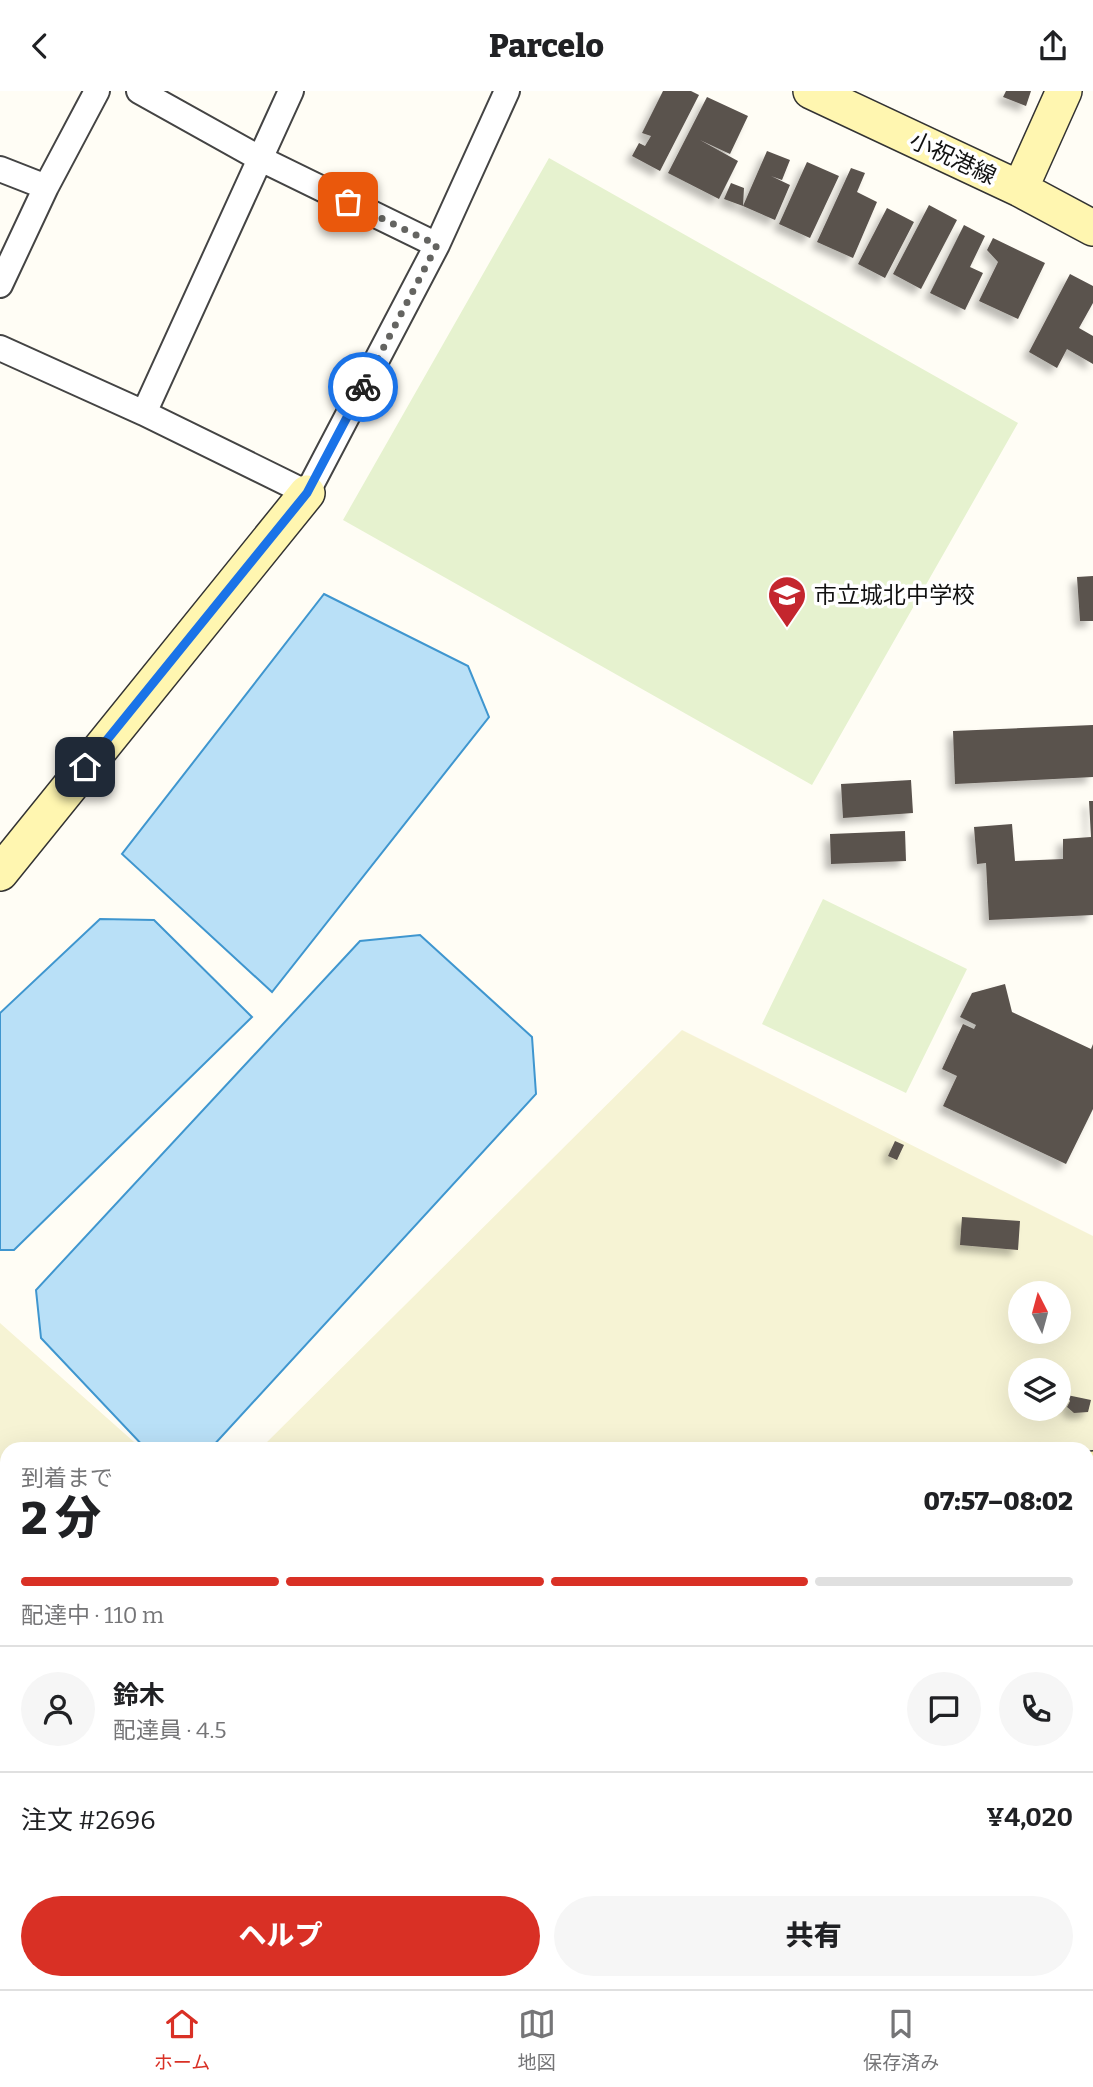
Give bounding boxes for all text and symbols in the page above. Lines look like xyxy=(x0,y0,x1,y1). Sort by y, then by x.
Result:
icon: back xyxy=(21,27,59,65)
text: Parcelo xyxy=(489,27,604,65)
icon: share xyxy=(1034,27,1072,65)
street label: 小祝港線 xyxy=(905,126,1001,190)
pin xyxy=(318,172,378,232)
icon: bag xyxy=(329,183,367,221)
courier xyxy=(328,352,398,422)
icon: bike xyxy=(344,368,382,406)
school or university icon: 市立城北中学校 xyxy=(766,574,808,629)
place label: 市立城北中学校 xyxy=(814,581,975,609)
pin xyxy=(55,737,115,797)
icon: home xyxy=(66,748,104,786)
north arrow xyxy=(1008,1281,1071,1344)
map controls xyxy=(1008,1281,1071,1421)
button: layers xyxy=(1008,1358,1071,1421)
text: 到着まで xyxy=(21,1464,113,1492)
text: 07:57–08:02 xyxy=(924,1486,1073,1517)
text: 2 分 xyxy=(21,1491,101,1546)
text: 配達中 · 110 m xyxy=(21,1601,164,1629)
button: person xyxy=(21,1672,95,1746)
button: chat xyxy=(907,1672,981,1746)
button: phone xyxy=(999,1672,1073,1746)
text: 鈴木 xyxy=(113,1680,165,1711)
text: 配達員 · 4.5 xyxy=(113,1716,227,1744)
text: ¥4,020 xyxy=(986,1802,1073,1833)
text: 注文 #2696 xyxy=(21,1805,156,1836)
button: ヘルプ xyxy=(21,1896,540,1976)
button: 共有 xyxy=(554,1896,1073,1976)
tab: ホーム xyxy=(154,2005,210,2074)
tab: 地図 xyxy=(518,2005,556,2074)
tab: 保存済み xyxy=(863,2005,939,2074)

